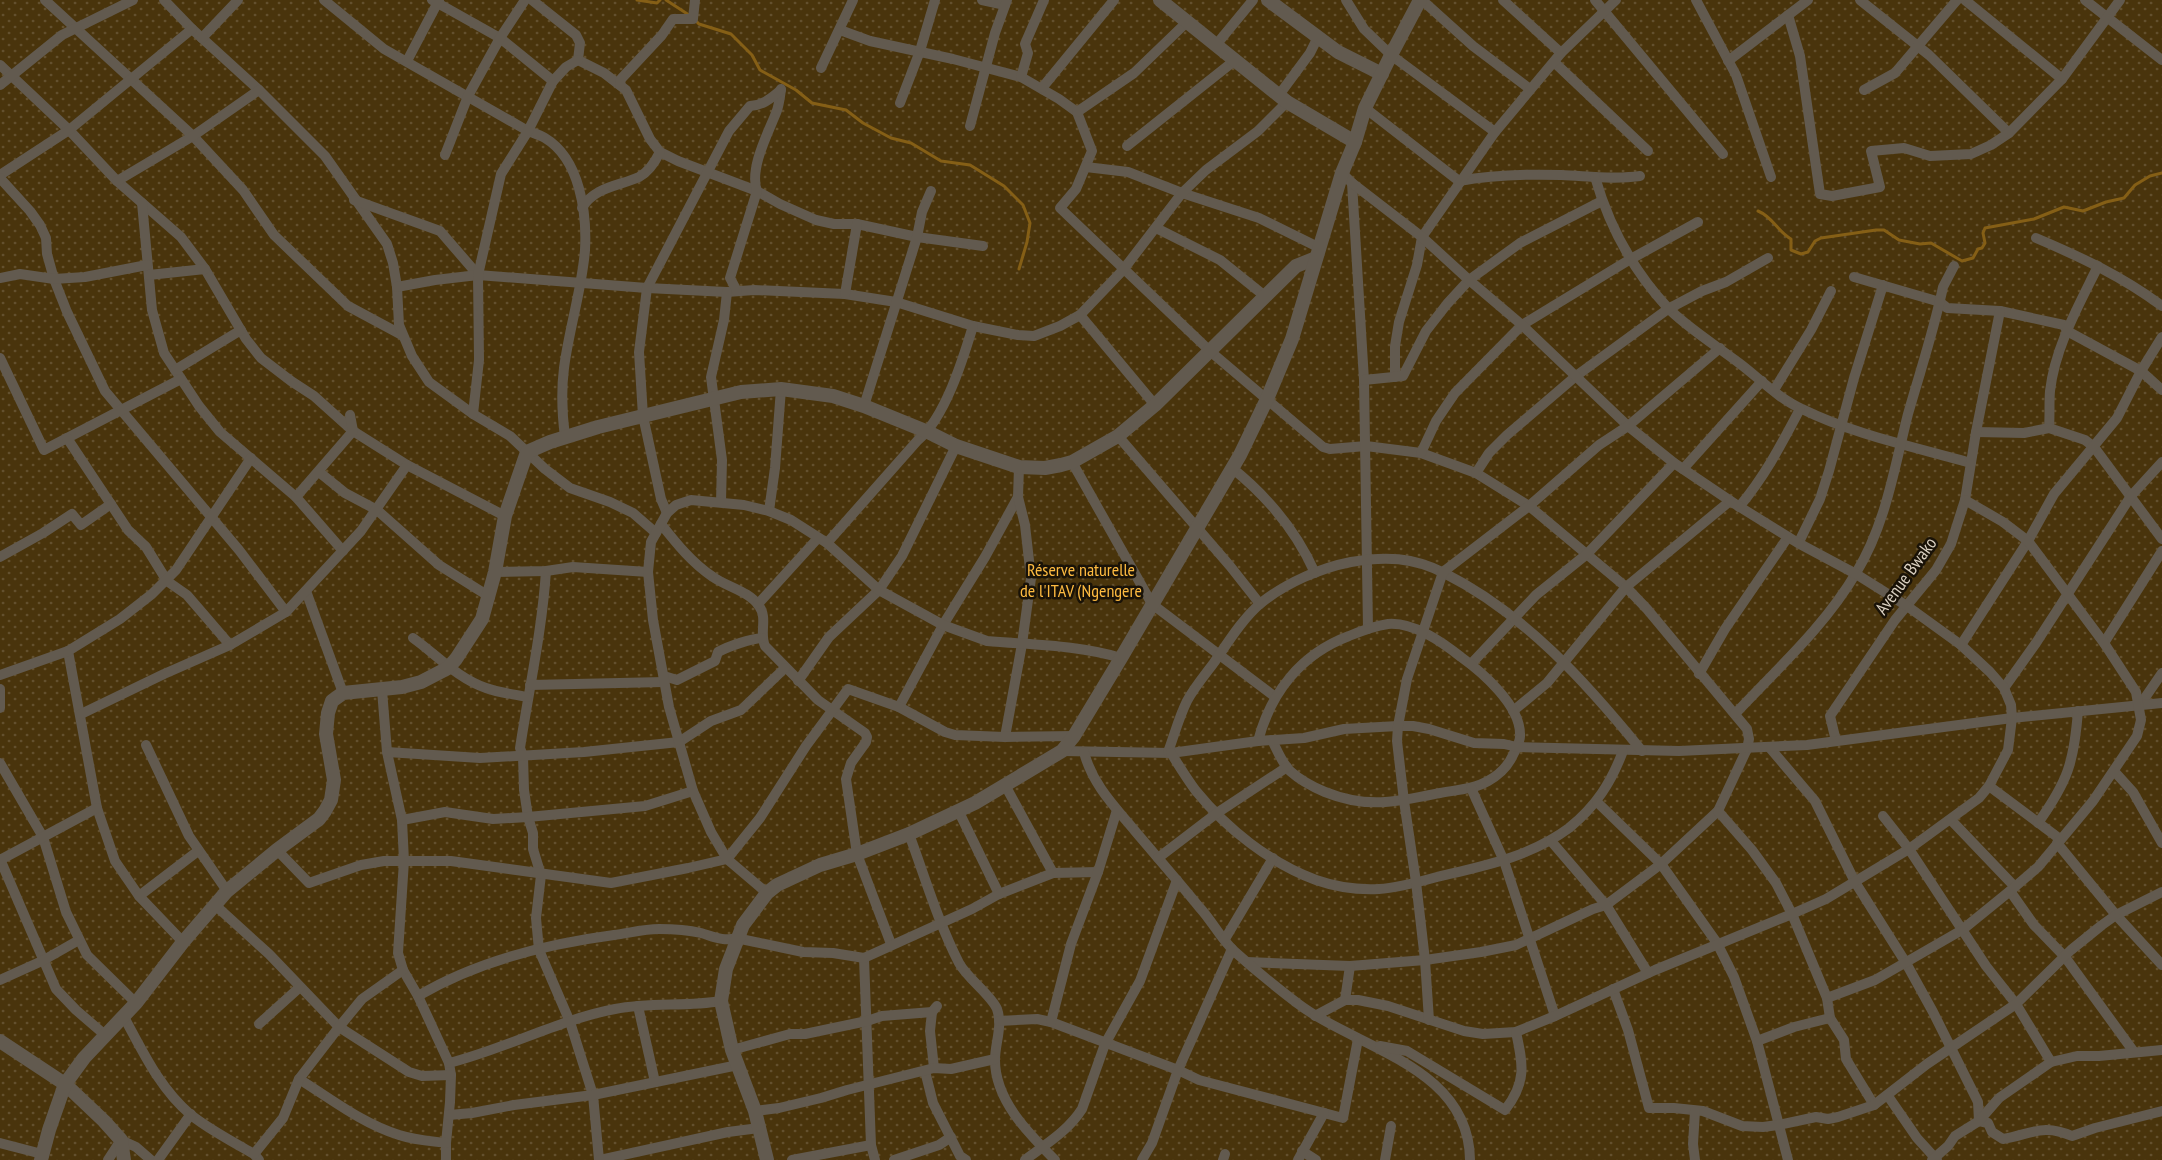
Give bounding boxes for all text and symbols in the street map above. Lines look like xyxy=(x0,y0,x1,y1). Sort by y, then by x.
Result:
street label: Avenue Bwako xyxy=(1870,532,1942,619)
park label: Réserve naturelle de l'ITAV (Ngengere xyxy=(1020,558,1142,602)

